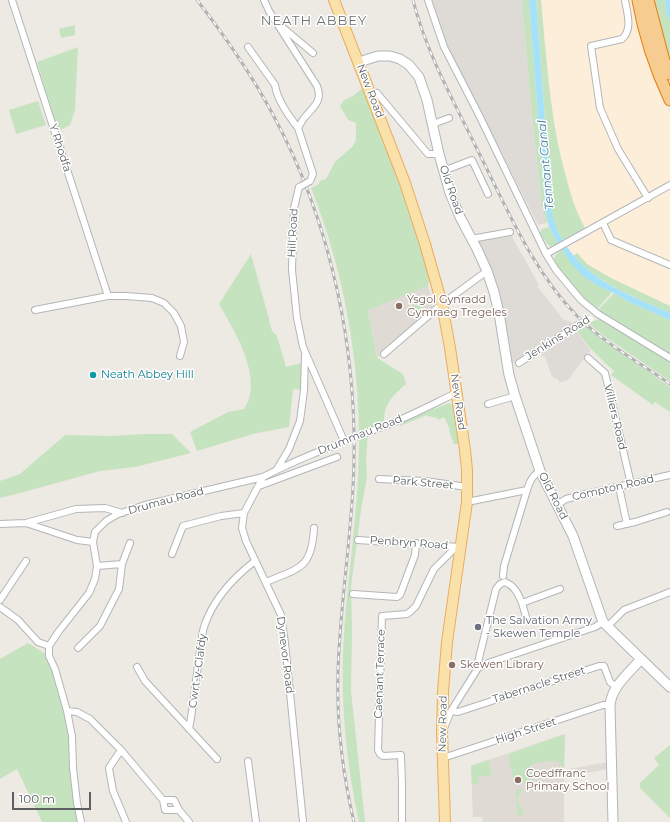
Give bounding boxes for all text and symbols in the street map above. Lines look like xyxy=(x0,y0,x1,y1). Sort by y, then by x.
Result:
district label: NEATH ABBEY xyxy=(261,13,367,29)
street label: New Road xyxy=(354,62,386,120)
water label: Tennant Canal xyxy=(535,120,557,210)
street label: Y Rhodfa xyxy=(46,122,74,174)
street label: Old Road xyxy=(436,164,466,216)
street label: Hill Road xyxy=(285,208,301,258)
place label: Ysgol Gynradd Gymraeg Tregeles xyxy=(407,293,507,319)
marker: Ysgol Gynradd Gymraeg Tregeles xyxy=(394,301,404,311)
street label: Jenkins Road xyxy=(523,313,593,363)
place label: Neath Abbey Hill xyxy=(101,368,194,382)
marker: Neath Abbey Hill xyxy=(88,370,98,380)
street label: New Road xyxy=(448,373,468,431)
street label: Villiers Road xyxy=(601,383,629,451)
street label: Drummau Road xyxy=(316,412,404,458)
street label: Old Road xyxy=(535,470,571,522)
street label: Compton Road xyxy=(571,472,655,504)
street label: Park Street xyxy=(392,474,454,492)
street label: Drumau Road xyxy=(127,485,205,517)
street label: Penbryn Road xyxy=(369,534,449,552)
place label: The Salvation Army - Skewen Temple xyxy=(486,614,592,640)
street label: Dynevor Road xyxy=(274,616,296,694)
marker: The Salvation Army - Skewen Temple xyxy=(473,622,483,632)
street label: Caenant Terrace xyxy=(372,629,388,719)
street label: Cwrt-y-Clafdy xyxy=(186,633,210,709)
place label: Skewen Library xyxy=(460,658,544,672)
marker: Skewen Library xyxy=(447,660,457,670)
street label: Tabernacle Street xyxy=(491,664,587,706)
street label: New Road xyxy=(436,695,450,753)
street label: High Street xyxy=(494,715,558,747)
place label: Coedffranc Primary School xyxy=(526,767,609,793)
marker: Coedffranc Primary School xyxy=(513,775,523,785)
scale bar xyxy=(14,784,93,810)
text: 100 m xyxy=(19,791,55,806)

